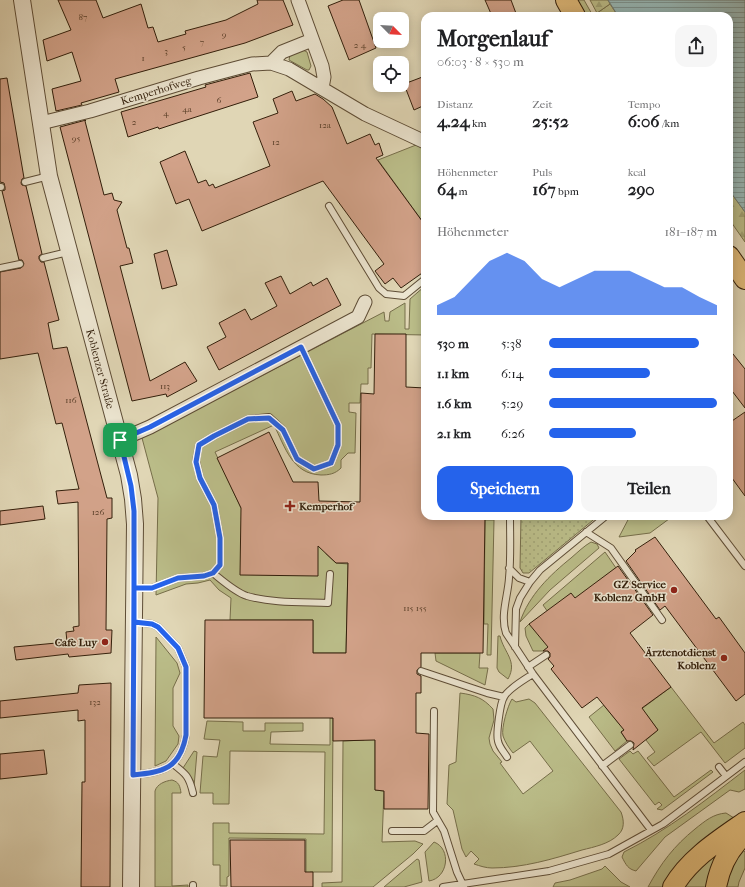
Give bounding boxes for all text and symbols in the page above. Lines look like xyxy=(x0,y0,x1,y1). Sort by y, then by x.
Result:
house number: 87 xyxy=(79,12,88,22)
north arrow xyxy=(373,12,409,48)
map controls xyxy=(373,12,409,92)
button: share xyxy=(675,25,717,67)
text: Morgenlauf xyxy=(437,26,548,52)
house number: 9 xyxy=(222,29,227,39)
house number: 7 xyxy=(200,37,205,47)
house number: 2-4 xyxy=(354,40,367,50)
house number: 5 xyxy=(182,42,186,52)
house number: 3 xyxy=(164,46,168,56)
house number: 1 xyxy=(141,53,145,63)
text: 06:03 · 8 × 530 m xyxy=(437,54,524,69)
button: locate xyxy=(373,56,409,92)
street label: Kemperhofweg xyxy=(119,74,193,108)
house number: 6 xyxy=(217,95,222,105)
text: Distanz xyxy=(437,98,473,111)
text: Zeit xyxy=(532,98,552,111)
text: Tempo xyxy=(628,98,660,111)
house number: 4a xyxy=(182,104,193,114)
house number: 4 xyxy=(163,108,169,118)
text: 4.24 xyxy=(437,111,470,131)
text: 25:52 xyxy=(532,111,569,131)
text: 6:06 xyxy=(628,111,660,131)
house number: 2 xyxy=(132,117,137,127)
text: km xyxy=(470,117,487,130)
text: /km xyxy=(660,117,679,130)
house number: 12a xyxy=(319,120,332,130)
house number: 95 xyxy=(72,133,80,143)
house number: 12 xyxy=(272,137,280,147)
text: Höhenmeter xyxy=(437,166,498,179)
text: Puls xyxy=(532,166,552,179)
text: kcal xyxy=(628,166,646,179)
text: 64 xyxy=(437,179,456,199)
text: 167 xyxy=(532,179,556,199)
text: 290 xyxy=(628,179,655,199)
text: m xyxy=(456,185,468,198)
text: bpm xyxy=(556,185,579,198)
text: Höhenmeter xyxy=(437,224,509,239)
text: 181–187 m xyxy=(664,224,717,239)
street label: Koblenzer Straße xyxy=(83,328,117,411)
text: 530 m xyxy=(437,336,469,351)
text: 5:38 xyxy=(501,336,522,351)
text: 1.1 km xyxy=(437,366,469,381)
text: 6:14 xyxy=(501,366,524,381)
house number: 113 xyxy=(160,381,170,391)
house number: 116 xyxy=(65,395,77,405)
text: 1.6 km xyxy=(437,396,471,411)
text: 5:29 xyxy=(501,396,523,411)
pin xyxy=(103,423,137,457)
text: 2.1 km xyxy=(437,426,471,441)
text: 6:26 xyxy=(501,426,525,441)
icon: arrive xyxy=(109,429,131,451)
button: Speichern xyxy=(437,466,573,512)
button: Teilen xyxy=(581,466,717,512)
marker: Kemperhof xyxy=(284,500,296,512)
place label: Kemperhof xyxy=(299,500,355,513)
house number: 126 xyxy=(92,507,104,517)
place label: GZ Service Koblenz GmbH xyxy=(594,578,667,604)
marker: GZ Service Koblenz GmbH xyxy=(669,585,679,595)
house number: 115-155 xyxy=(403,603,427,613)
place label: Cafe Luy xyxy=(55,636,98,649)
marker: Cafe Luy xyxy=(100,637,110,647)
place label: Ärztenotdienst Koblenz xyxy=(644,646,717,672)
marker: Ärztenotdienst Koblenz xyxy=(719,653,729,663)
house number: 132 xyxy=(89,697,101,707)

